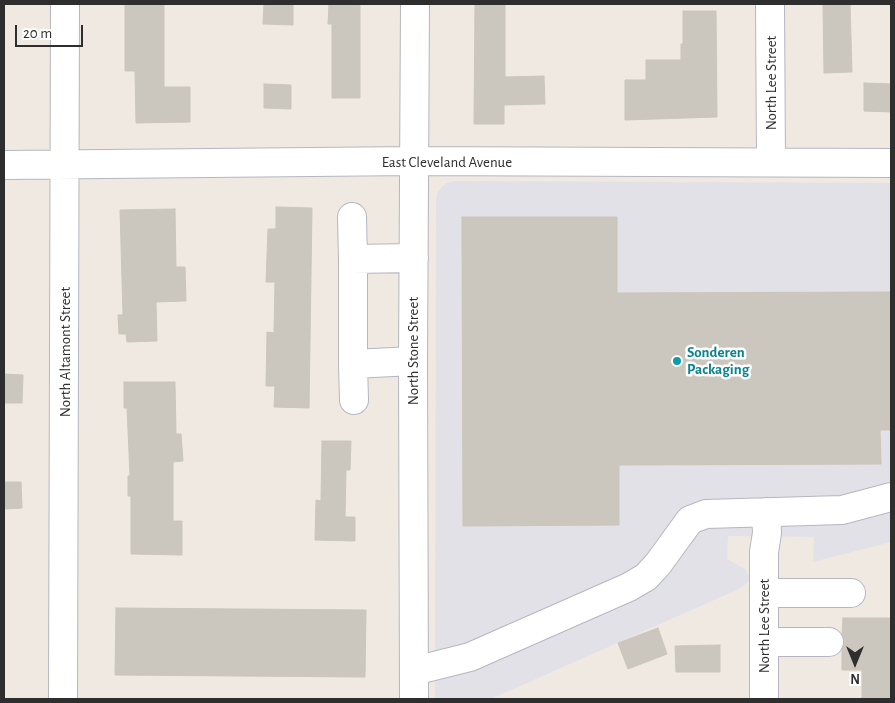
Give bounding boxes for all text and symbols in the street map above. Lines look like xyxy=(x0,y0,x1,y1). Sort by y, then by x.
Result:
scale bar xyxy=(18,15,85,47)
text: 20 m xyxy=(23,26,52,41)
street label: North Lee Street xyxy=(762,36,780,130)
street label: East Cleveland Avenue xyxy=(382,153,512,171)
street label: North Altamont Street xyxy=(56,287,74,417)
street label: North Stone Street xyxy=(404,297,422,405)
place label: Sonderen Packaging xyxy=(687,343,749,378)
marker: Sonderen Packaging xyxy=(671,355,683,367)
street label: North Lee Street xyxy=(755,579,773,673)
north arrow xyxy=(830,638,880,688)
text: N xyxy=(850,671,860,685)

